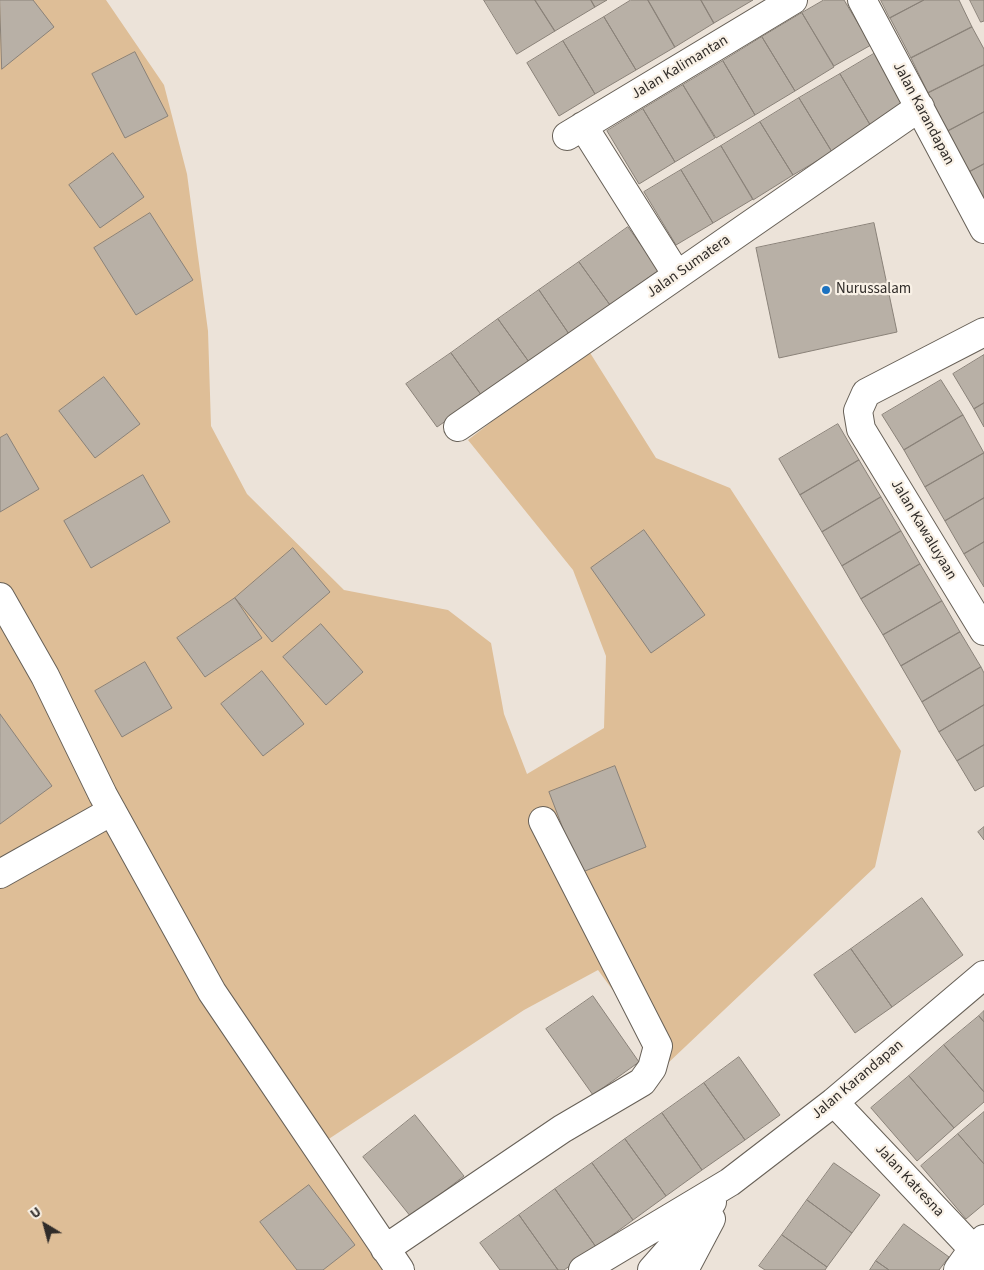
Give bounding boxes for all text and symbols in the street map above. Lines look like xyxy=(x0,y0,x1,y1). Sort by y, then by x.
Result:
street label: Jalan Kalimantan xyxy=(628,32,732,104)
street label: Jalan Karandapan xyxy=(888,59,958,169)
street label: Jalan Sumatera xyxy=(644,232,734,302)
place label: Nurussalam xyxy=(836,281,911,299)
marker: Nurussalam xyxy=(820,284,832,296)
street label: Jalan Kawaluyaan xyxy=(886,477,960,583)
street label: Jalan Karandapan xyxy=(809,1036,907,1124)
street label: Jalan Katresna xyxy=(871,1141,947,1221)
north arrow xyxy=(20,1200,70,1250)
text: U xyxy=(26,1202,46,1224)

